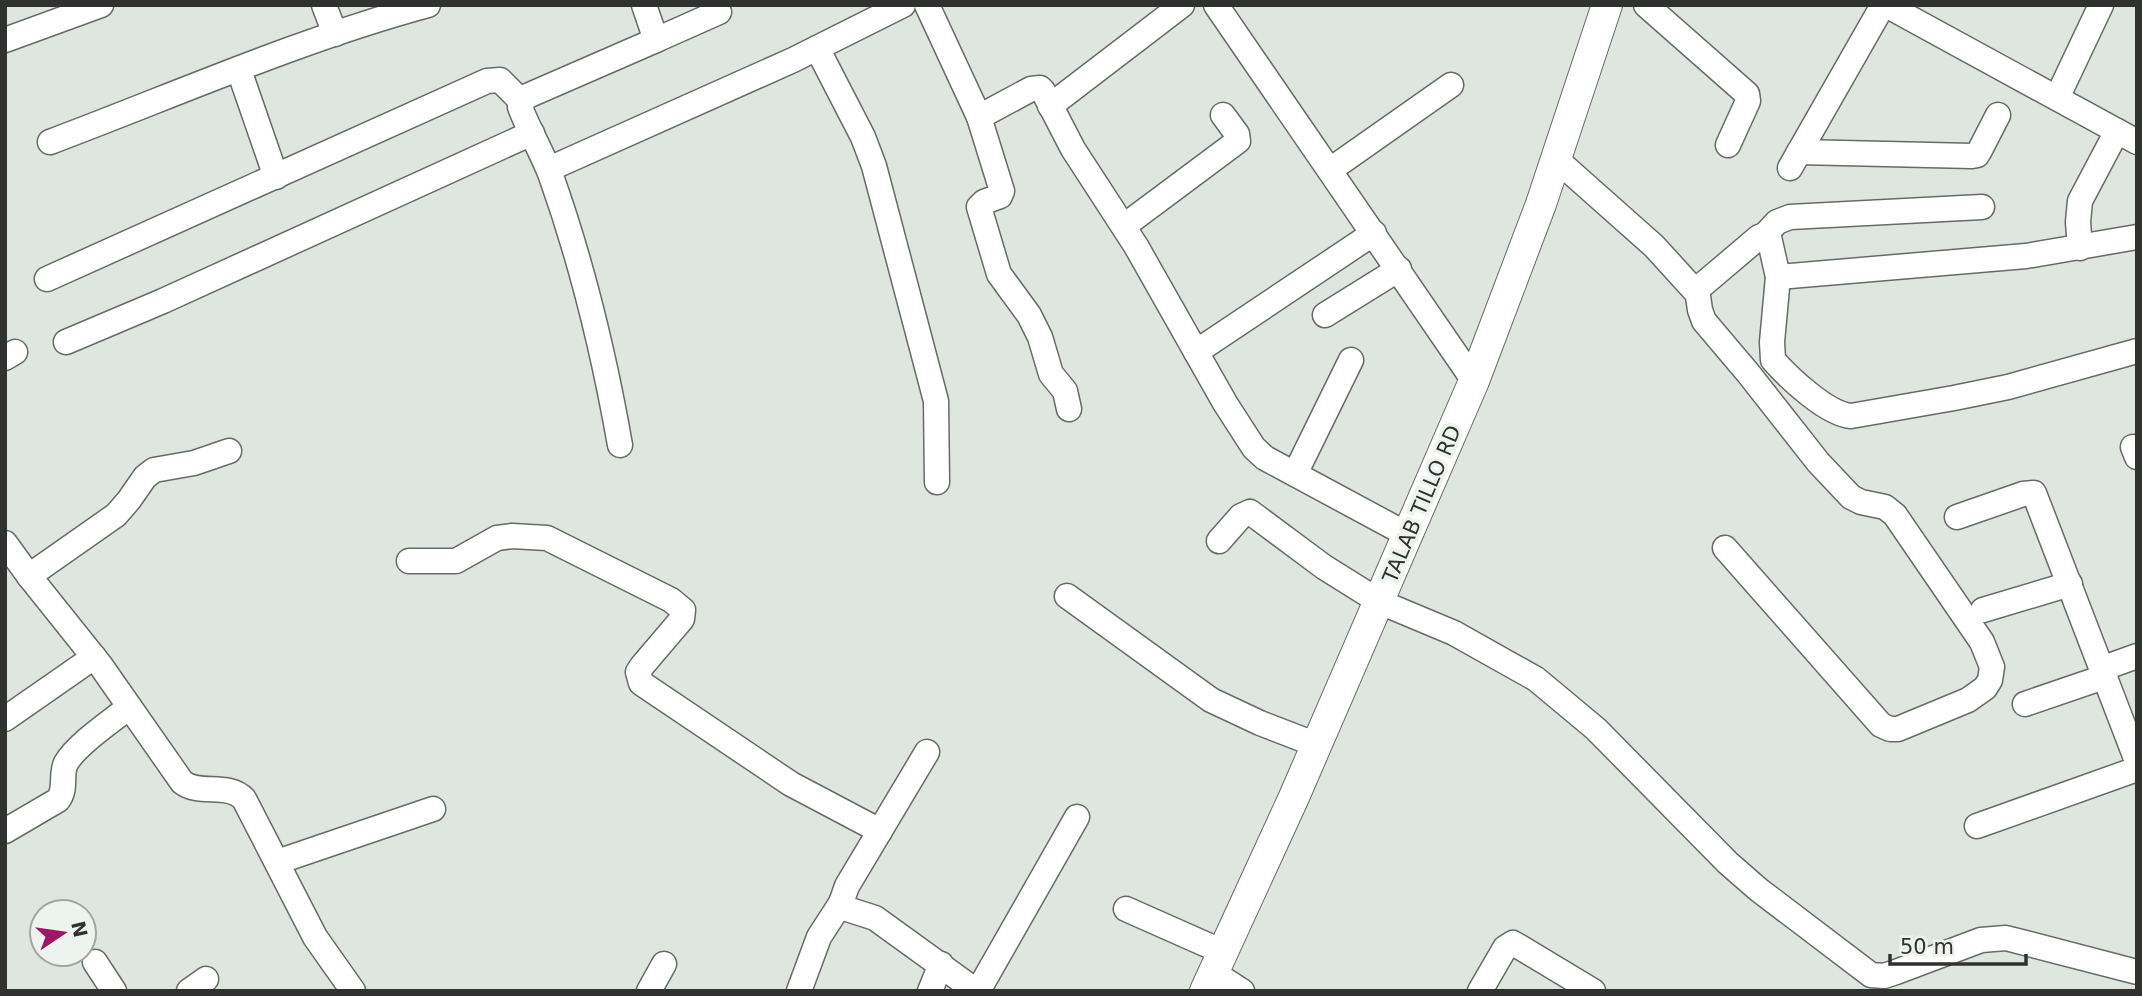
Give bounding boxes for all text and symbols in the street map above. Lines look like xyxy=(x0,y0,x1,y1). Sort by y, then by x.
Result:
street label: TALAB TILLO RD xyxy=(1378,422,1466,587)
north arrow xyxy=(28,898,98,968)
text: N xyxy=(67,919,92,939)
scale bar xyxy=(1890,922,2026,966)
text: 50 m xyxy=(1900,935,1954,959)

